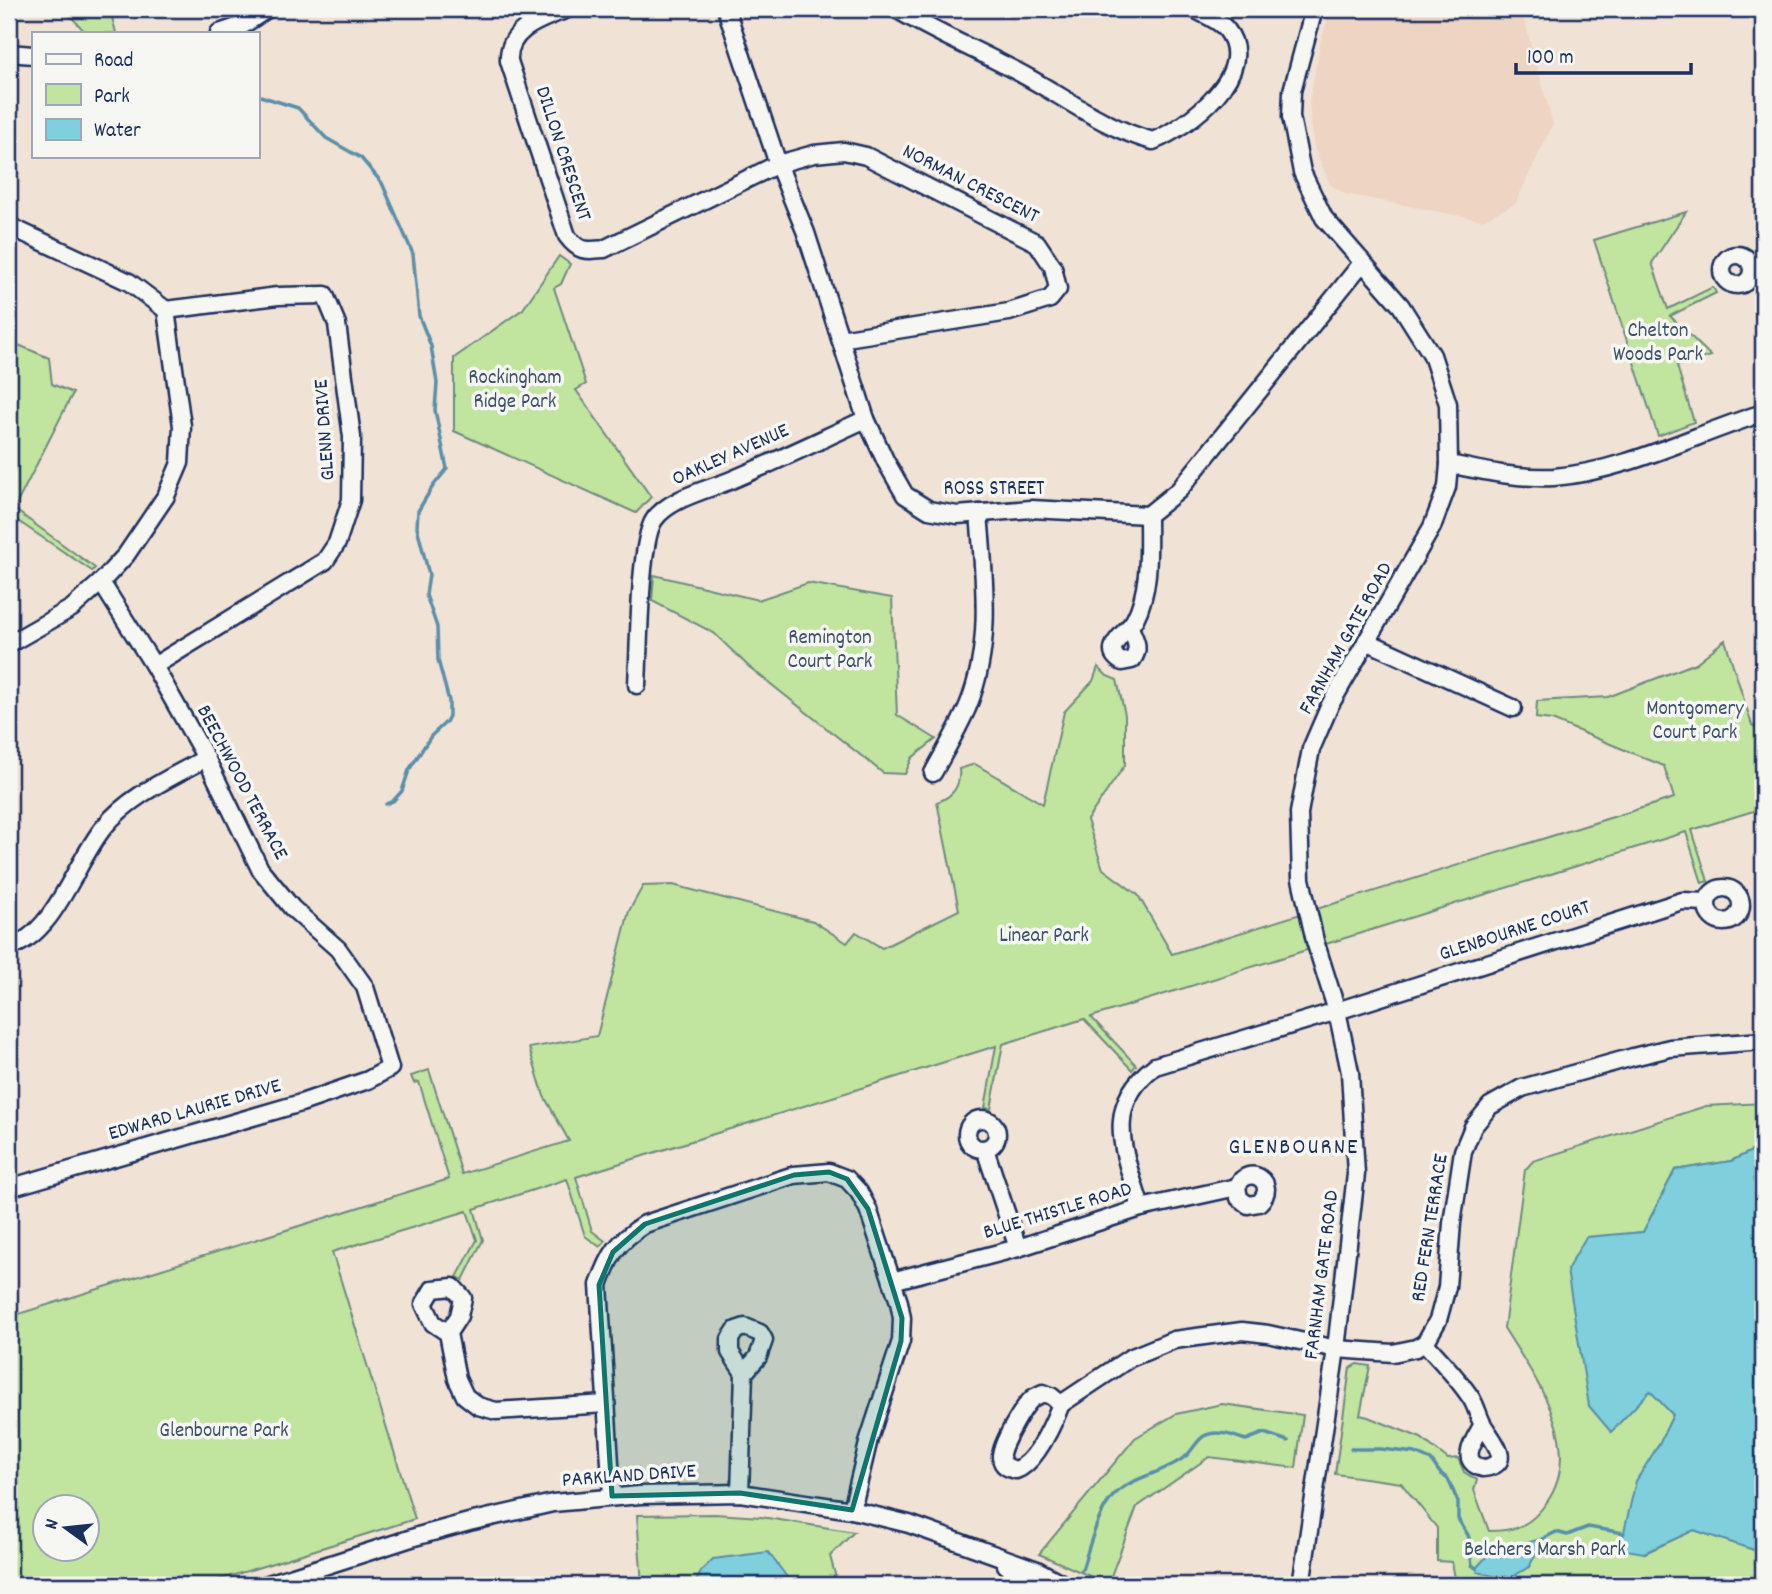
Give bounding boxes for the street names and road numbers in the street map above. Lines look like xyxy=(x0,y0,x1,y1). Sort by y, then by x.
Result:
street label: DILLON CRESCENT xyxy=(526,83,598,226)
street label: NORMAN CRESCENT xyxy=(897,138,1044,233)
street label: GLENN DRIVE xyxy=(307,378,345,482)
street label: OAKLEY AVENUE xyxy=(668,417,795,495)
street label: ROSS STREET xyxy=(944,475,1045,505)
street label: FARNHAM GATE ROAD xyxy=(1293,557,1401,721)
street label: BEECHWOOD TERRACE xyxy=(187,700,295,866)
street label: GLENBOURNE COURT xyxy=(1436,893,1595,971)
street label: EDWARD LAURIE DRIVE xyxy=(105,1072,285,1150)
street label: RED FERN TERRACE xyxy=(1404,1151,1458,1304)
street label: BLUE THISTLE ROAD xyxy=(980,1175,1136,1249)
street label: FARNHAM GATE ROAD xyxy=(1298,1189,1348,1361)
street label: PARKLAND DRIVE xyxy=(561,1457,697,1497)

